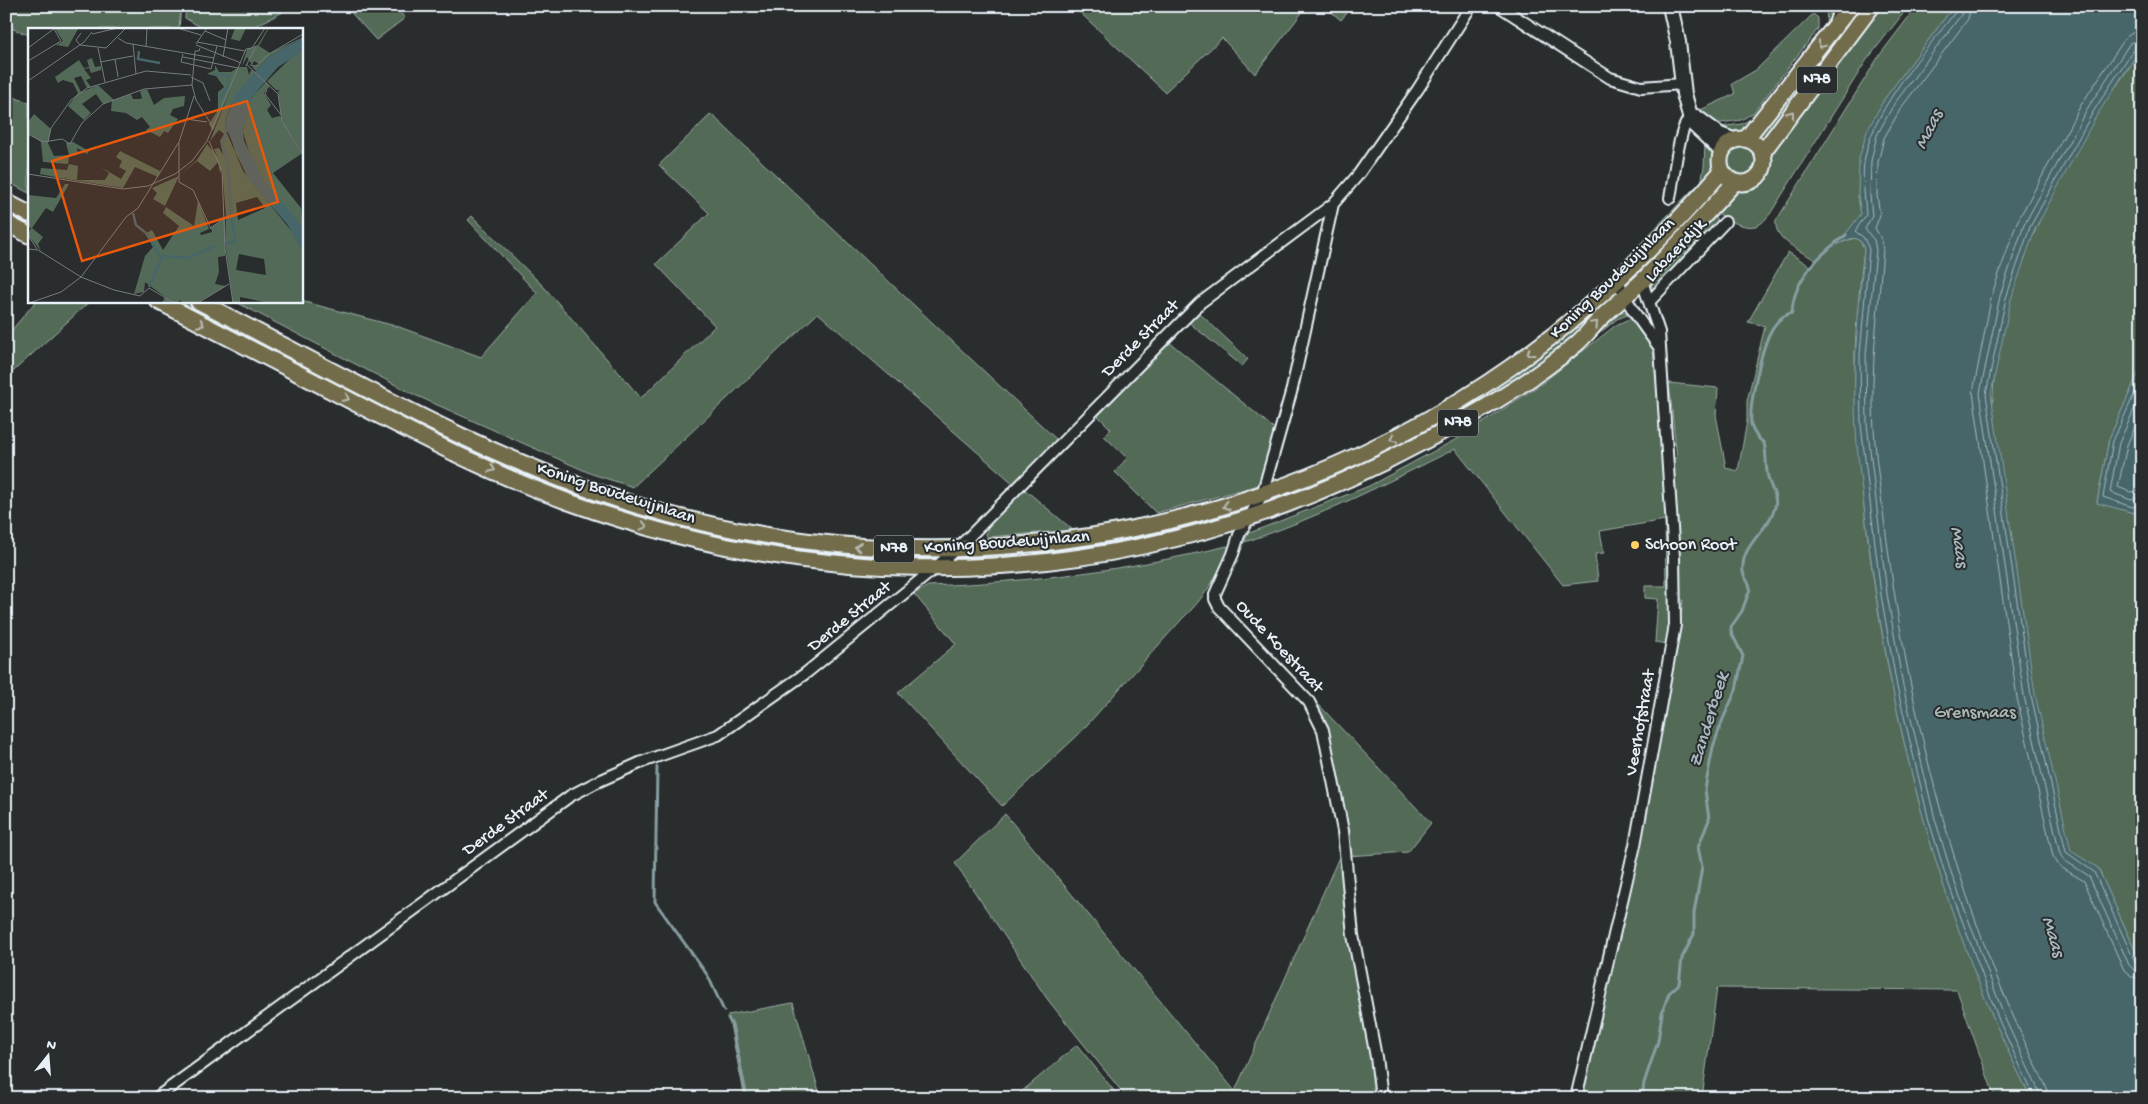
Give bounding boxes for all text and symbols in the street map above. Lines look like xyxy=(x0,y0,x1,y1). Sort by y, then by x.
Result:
inset map xyxy=(28,28,302,302)
one-way arrow xyxy=(1818,39,1827,49)
road number: N78 xyxy=(1797,66,1837,94)
water label: Maas xyxy=(1911,105,1950,154)
one-way arrow xyxy=(1786,111,1794,120)
street label: Labaerdijk xyxy=(1641,213,1712,287)
street label: Koning Boudewijnlaan xyxy=(1546,214,1680,344)
street label: Derde Straat xyxy=(1097,295,1185,383)
one-way arrow xyxy=(196,318,205,328)
one-way arrow xyxy=(1589,321,1598,330)
one-way arrow xyxy=(1526,347,1536,356)
one-way arrow xyxy=(341,392,350,402)
road number: N78 xyxy=(1438,409,1478,436)
one-way arrow xyxy=(1389,432,1398,442)
street label: Koning Boudewijnlaan xyxy=(534,458,698,530)
one-way arrow xyxy=(487,463,496,474)
one-way arrow xyxy=(1222,500,1231,510)
one-way arrow xyxy=(639,520,648,531)
water label: Maas xyxy=(1943,525,1973,571)
street label: Koning Boudewijnlaan xyxy=(924,527,1091,559)
place label: Schoon Root xyxy=(1645,535,1738,556)
road number: N78 xyxy=(874,536,914,562)
marker: Schoon Root xyxy=(1629,539,1641,551)
one-way arrow xyxy=(854,542,862,553)
street label: Derde Straat xyxy=(803,576,897,658)
street label: Oude Koestraat xyxy=(1231,596,1329,699)
street label: Veerhofstraat xyxy=(1621,667,1661,779)
water label: Zanderbeek xyxy=(1685,668,1736,770)
park label: Grensmaas xyxy=(1934,703,2017,724)
street label: Derde Straat xyxy=(458,784,554,862)
water label: Maas xyxy=(2035,914,2070,962)
north arrow xyxy=(22,1032,72,1082)
text: N xyxy=(44,1036,58,1055)

